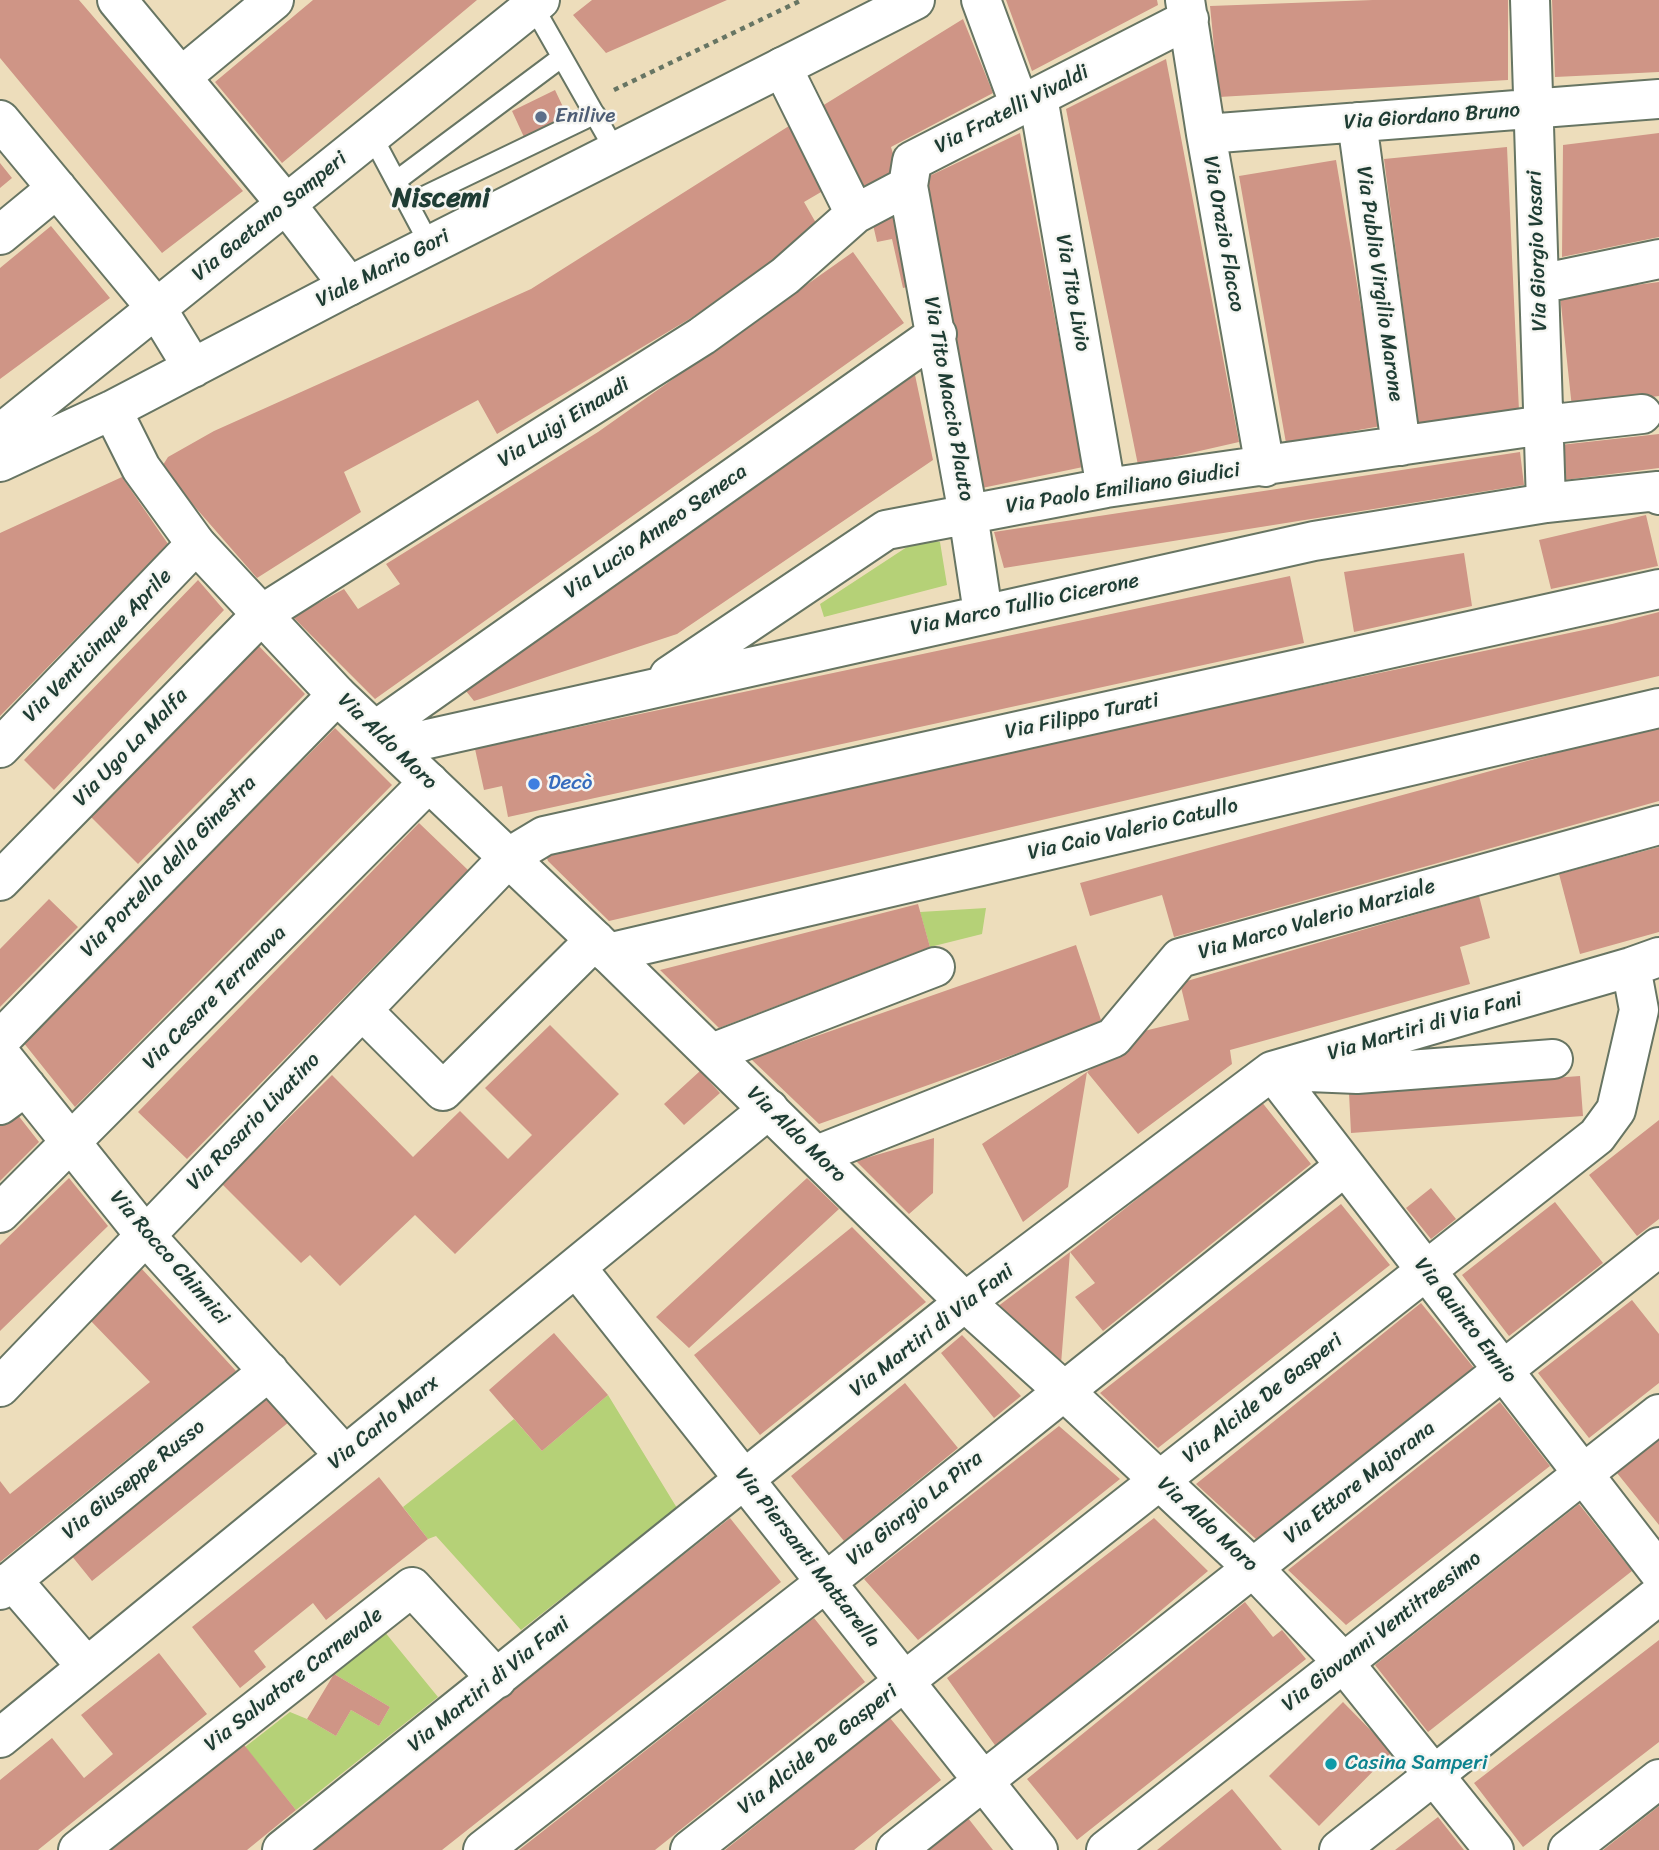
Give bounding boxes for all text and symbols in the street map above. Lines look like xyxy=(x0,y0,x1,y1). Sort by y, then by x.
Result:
street label: Via Fratelli Vivaldi xyxy=(931,60,1093,160)
street label: Via Giordano Bruno xyxy=(1343,98,1521,136)
place label: Enilive xyxy=(555,104,615,130)
marker: Enilive xyxy=(533,109,549,125)
street label: Via Gaetano Samperi xyxy=(187,147,353,287)
street label: Via Orazio Flacco xyxy=(1197,154,1249,314)
street label: Via Publio Virgilio Marone xyxy=(1350,165,1408,403)
street label: Via Giorgio Vasari xyxy=(1523,170,1553,332)
district label: Niscemi xyxy=(392,182,490,216)
street label: Viale Mario Gori xyxy=(312,225,454,313)
street label: Via Tito Livio xyxy=(1049,232,1095,354)
street label: Via Tito Maccio Plauto xyxy=(918,295,978,503)
street label: Via Luigi Einaudi xyxy=(494,372,634,474)
street label: Via Paolo Emiliano Giudici xyxy=(1004,458,1242,520)
street label: Via Lucio Anneo Seneca xyxy=(560,459,752,605)
street label: Via Venticinque Aprile xyxy=(18,564,178,728)
street label: Via Marco Tullio Cicerone xyxy=(908,568,1142,642)
street label: Via Ugo La Malfa xyxy=(68,684,194,812)
street label: Via Aldo Moro xyxy=(332,688,442,796)
street label: Via Filippo Turati xyxy=(1003,688,1161,746)
street label: Via Portella della Ginestra xyxy=(76,771,262,963)
place label: Decò xyxy=(548,771,592,797)
marker: Decò xyxy=(526,776,542,792)
street label: Via Caio Valerio Catullo xyxy=(1025,794,1241,866)
street label: Via Marco Valerio Marziale xyxy=(1196,874,1438,966)
street label: Via Cesare Terranova xyxy=(138,921,292,1075)
street label: Via Martiri di Via Fani xyxy=(1325,987,1525,1067)
street label: Via Rosario Livatino xyxy=(182,1048,326,1196)
street label: Via Aldo Moro xyxy=(741,1081,851,1189)
street label: Via Rocco Chinnici xyxy=(104,1186,234,1330)
street label: Via Quinto Ennio xyxy=(1408,1253,1522,1389)
street label: Via Martiri di Via Fani xyxy=(845,1259,1019,1403)
street label: Via Alcide De Gasperi xyxy=(1178,1329,1348,1469)
street label: Via Carlo Marx xyxy=(323,1371,445,1475)
street label: Via Giuseppe Russo xyxy=(57,1415,211,1545)
street label: Via Ettore Majorana xyxy=(1279,1416,1441,1550)
street label: Via Giorgio La Pira xyxy=(842,1446,988,1572)
street label: Via Piersanti Mattarella xyxy=(729,1463,885,1653)
street label: Via Aldo Moro xyxy=(1151,1472,1263,1578)
street label: Via Giovanni Ventitreesimo xyxy=(1277,1546,1487,1718)
street label: Via Salvatore Carnevale xyxy=(200,1603,388,1757)
street label: Via Martiri di Via Fani xyxy=(403,1612,575,1758)
street label: Via Alcide De Gasperi xyxy=(733,1680,903,1820)
place label: Casina Samperi xyxy=(1345,1751,1488,1777)
marker: Casina Samperi xyxy=(1323,1756,1339,1772)

